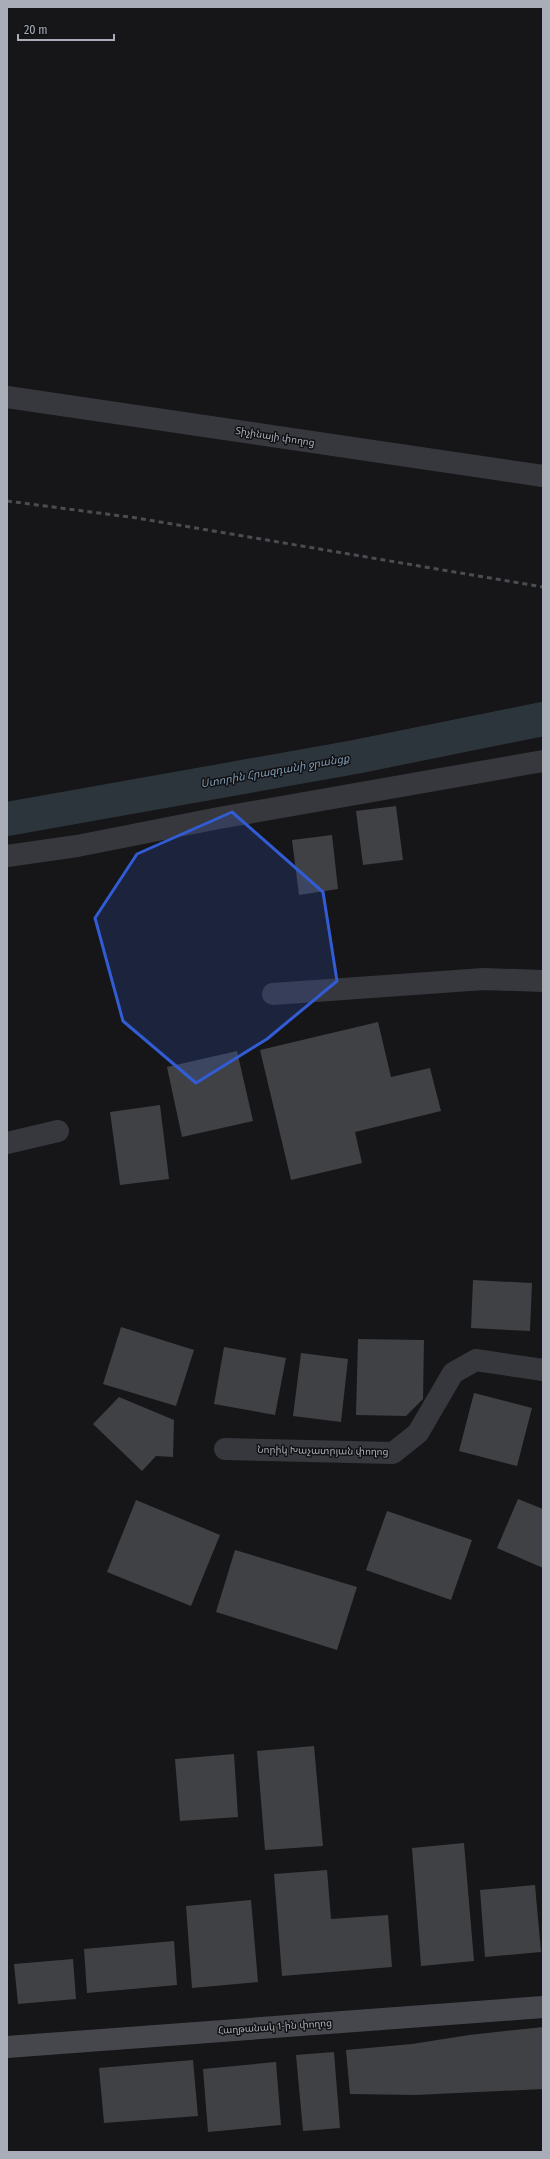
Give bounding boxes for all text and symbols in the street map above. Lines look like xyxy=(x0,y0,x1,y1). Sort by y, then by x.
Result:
scale bar xyxy=(18,16,114,42)
text: 20 m xyxy=(24,23,48,37)
street label: Տիչինայի փողոց xyxy=(234,425,316,449)
water label: Ստորին Հրազդանի ջրանցք xyxy=(200,751,351,791)
street label: Նորիկ Խաչատրյան փողոց xyxy=(257,1444,389,1458)
street label: Հաղթանակ 1-ին փողոց xyxy=(218,2017,332,2037)

